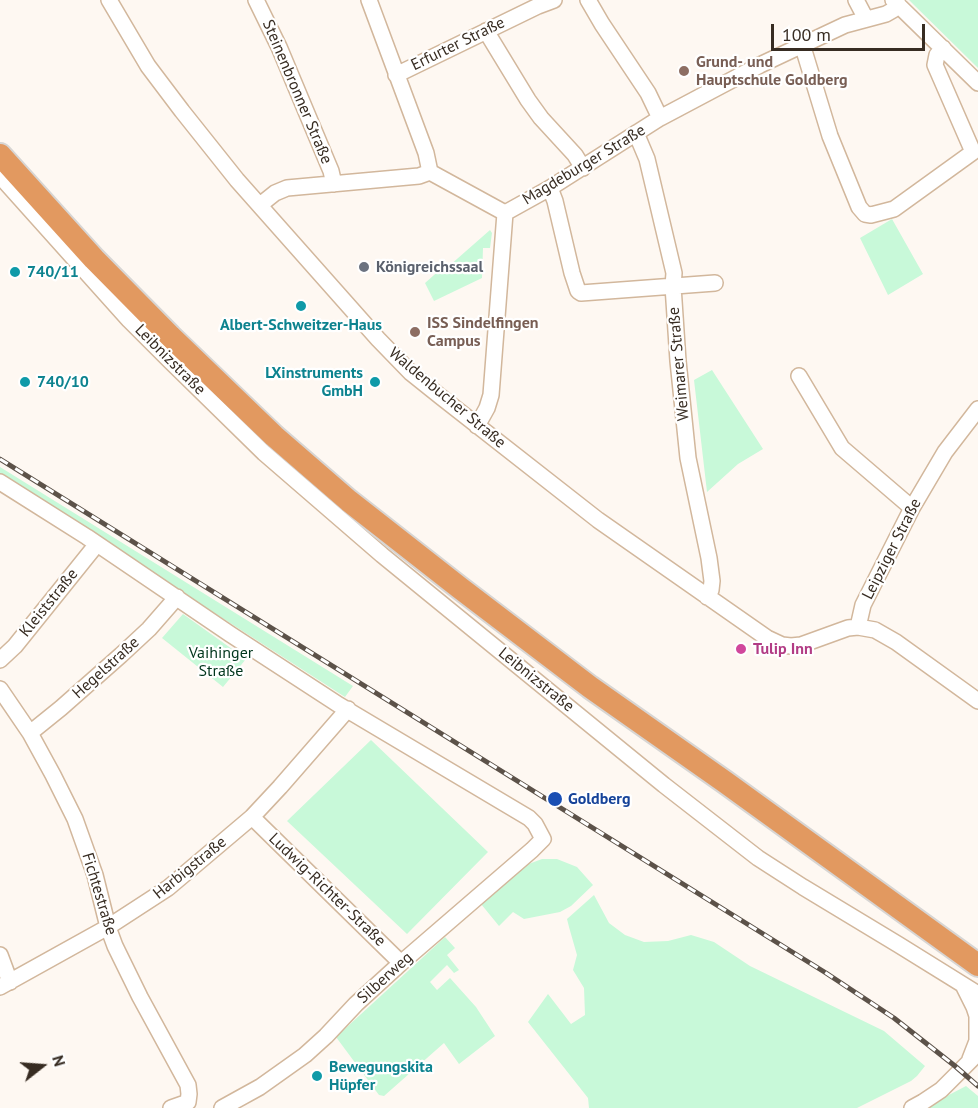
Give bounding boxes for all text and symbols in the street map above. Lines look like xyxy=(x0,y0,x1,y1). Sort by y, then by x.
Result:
scale bar xyxy=(774,12,928,50)
street label: Erfurter Straße xyxy=(408,13,508,75)
street label: Steinenbronner Straße xyxy=(258,17,336,167)
text: 100 m xyxy=(782,23,831,46)
place label: Grund- und Hauptschule Goldberg xyxy=(696,52,848,90)
marker: Grund- und Hauptschule Goldberg xyxy=(677,64,691,78)
street label: Magdeburger Straße xyxy=(519,121,649,209)
place label: Königreichssaal xyxy=(376,257,483,277)
marker: Königreichssaal xyxy=(357,260,371,274)
place label: 740/11 xyxy=(27,262,79,282)
marker: 740/11 xyxy=(8,265,22,279)
marker: Albert-Schweitzer-Haus xyxy=(294,299,308,313)
street label: Weimarer Straße xyxy=(664,306,694,422)
place label: ISS Sindelfingen Campus xyxy=(427,313,539,351)
place label: Albert-Schweitzer-Haus xyxy=(220,315,382,335)
street label: Leibnizstraße xyxy=(131,321,209,399)
marker: ISS Sindelfingen Campus xyxy=(408,325,422,339)
street label: Waldenbucher Straße xyxy=(385,344,509,452)
place label: LXinstruments GmbH xyxy=(265,363,363,401)
place label: 740/10 xyxy=(37,372,89,392)
marker: 740/10 xyxy=(18,375,32,389)
marker: LXinstruments GmbH xyxy=(368,375,382,389)
street label: Leipziger Straße xyxy=(858,495,926,603)
street label: Kleiststraße xyxy=(16,565,82,641)
street label: Hegelstraße xyxy=(69,633,143,703)
place label: Tulip Inn xyxy=(753,639,813,659)
marker: Tulip Inn xyxy=(734,642,748,656)
park label: Vaihinger Straße xyxy=(189,643,253,681)
street label: Leibnizstraße xyxy=(494,644,578,716)
place label: Goldberg xyxy=(568,789,631,809)
marker: Goldberg xyxy=(546,790,564,808)
street label: Ludwig-Richter-Straße xyxy=(265,829,389,951)
street label: Harbigstraße xyxy=(149,833,231,903)
street label: Fichtestraße xyxy=(77,851,121,937)
street label: Silberweg xyxy=(353,948,417,1008)
north arrow xyxy=(12,1036,72,1096)
text: N xyxy=(48,1053,70,1069)
place label: Bewegungskita Hüpfer xyxy=(329,1057,433,1095)
marker: Bewegungskita Hüpfer xyxy=(310,1069,324,1083)

